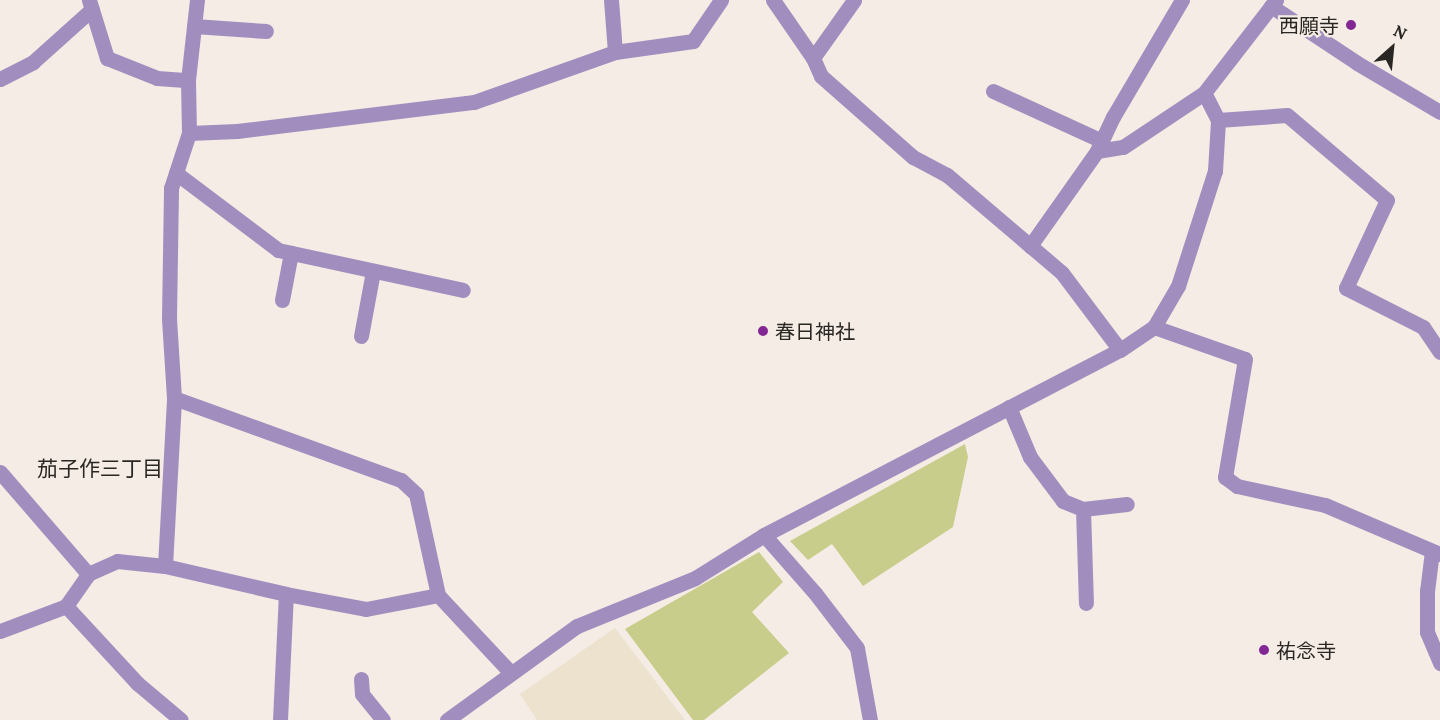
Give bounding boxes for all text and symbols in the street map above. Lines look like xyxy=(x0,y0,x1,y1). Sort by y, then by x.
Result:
place label: 西願寺 xyxy=(1279,13,1339,37)
marker: 西願寺 xyxy=(1344,18,1358,32)
north arrow xyxy=(1362,18,1422,78)
text: N xyxy=(1390,20,1410,44)
place label: 春日神社 xyxy=(775,319,855,343)
marker: 春日神社 xyxy=(756,324,770,338)
district label: 茄子作三丁目 xyxy=(37,456,163,482)
place label: 祐念寺 xyxy=(1276,638,1336,662)
marker: 祐念寺 xyxy=(1257,643,1271,657)

